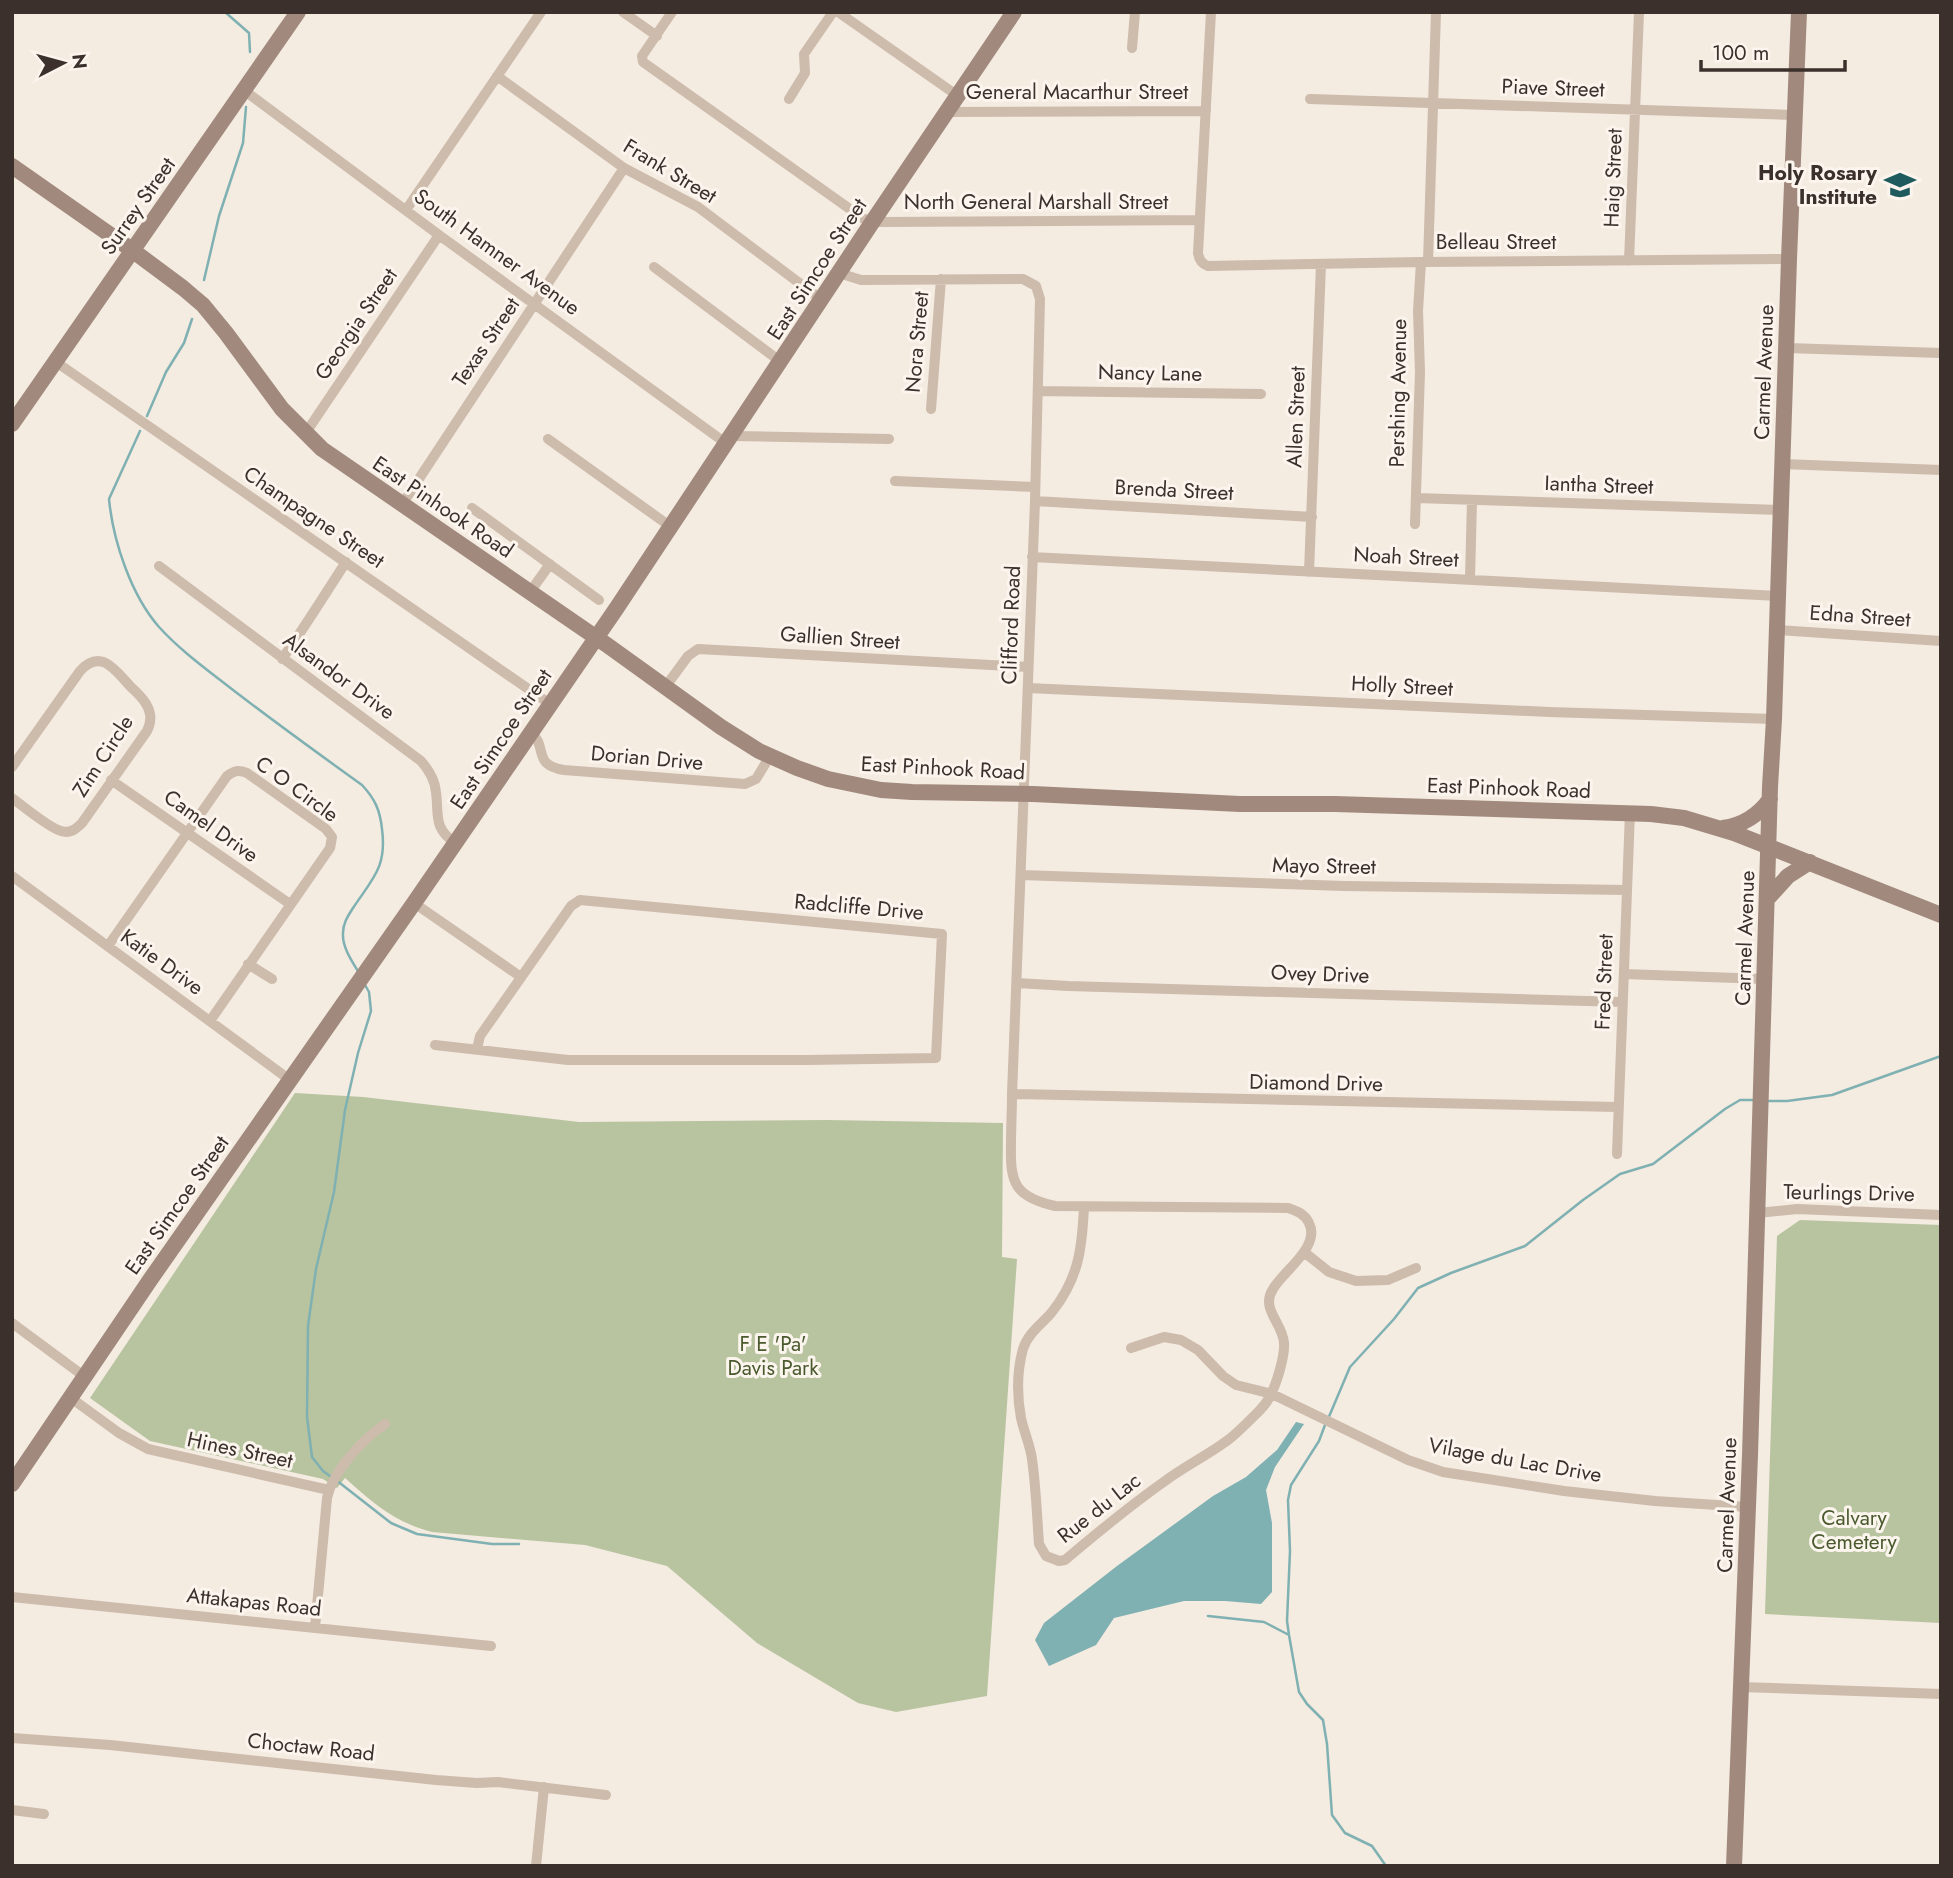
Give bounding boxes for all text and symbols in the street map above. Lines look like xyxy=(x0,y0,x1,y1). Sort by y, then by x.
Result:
north arrow xyxy=(28,28,98,98)
scale bar xyxy=(1701,28,1844,72)
text: 100 m xyxy=(1712,38,1769,68)
text: N xyxy=(65,52,94,70)
street label: Piave Street xyxy=(1501,71,1605,105)
street label: General Macarthur Street xyxy=(966,77,1188,107)
street label: Haig Street xyxy=(1596,128,1630,228)
street label: Frank Street xyxy=(618,131,722,211)
street label: Surrey Street xyxy=(93,151,183,261)
place label: Holy Rosary Institute xyxy=(1758,158,1878,212)
school or university icon: Holy Rosary Institute xyxy=(1883,168,1917,202)
street label: South Hamner Avenue xyxy=(408,181,586,323)
street label: North General Marshall Street xyxy=(904,187,1168,217)
street label: East Simcoe Street xyxy=(760,192,874,346)
street label: Belleau Street xyxy=(1436,227,1556,257)
street label: Georgia Street xyxy=(307,262,405,386)
street label: Nora Street xyxy=(898,290,936,394)
street label: Texas Street xyxy=(445,291,527,393)
street label: Carmel Avenue xyxy=(1747,304,1781,440)
street label: Pershing Avenue xyxy=(1382,318,1414,468)
street label: Nancy Lane xyxy=(1098,357,1203,389)
street label: Allen Street xyxy=(1279,366,1313,468)
street label: East Pinhook Road xyxy=(367,449,519,565)
street label: Champagne Street xyxy=(238,459,390,575)
street label: Iantha Street xyxy=(1544,468,1654,502)
street label: Brenda Street xyxy=(1114,472,1234,508)
street label: Noah Street xyxy=(1353,539,1459,575)
street label: Clifford Road xyxy=(994,565,1028,685)
street label: Edna Street xyxy=(1809,598,1911,634)
street label: Gallien Street xyxy=(779,619,901,657)
street label: Alsandor Drive xyxy=(277,625,401,727)
street label: East Simcoe Street xyxy=(443,663,559,815)
street label: Holly Street xyxy=(1350,668,1454,704)
street label: Zim Circle xyxy=(65,709,141,803)
street label: Dorian Drive xyxy=(590,738,705,778)
street label: C O Circle xyxy=(249,749,345,829)
street label: East Pinhook Road xyxy=(860,749,1026,787)
street label: East Pinhook Road xyxy=(1426,770,1592,806)
street label: Camel Drive xyxy=(158,782,265,870)
street label: Mayo Street xyxy=(1272,850,1376,882)
street label: Carmel Avenue xyxy=(1728,870,1762,1006)
street label: Radcliffe Drive xyxy=(793,886,925,928)
street label: Katie Drive xyxy=(114,922,210,1003)
street label: Fred Street xyxy=(1587,933,1621,1031)
street label: Ovey Drive xyxy=(1270,957,1370,991)
street label: Diamond Drive xyxy=(1249,1067,1383,1099)
street label: East Simcoe Street xyxy=(118,1129,236,1281)
street label: Teurlings Drive xyxy=(1783,1177,1915,1209)
park label: F E 'Pa' Davis Park xyxy=(727,1329,819,1383)
street label: Hines Street xyxy=(184,1424,296,1476)
street label: Vilage du Lac Drive xyxy=(1426,1430,1604,1490)
street label: Carmel Avenue xyxy=(1710,1437,1744,1573)
street label: Rue du Lac xyxy=(1051,1466,1147,1550)
park label: Calvary Cemetery xyxy=(1811,1503,1897,1557)
street label: Attakapas Road xyxy=(185,1580,323,1624)
street label: Choctaw Road xyxy=(246,1725,376,1769)

